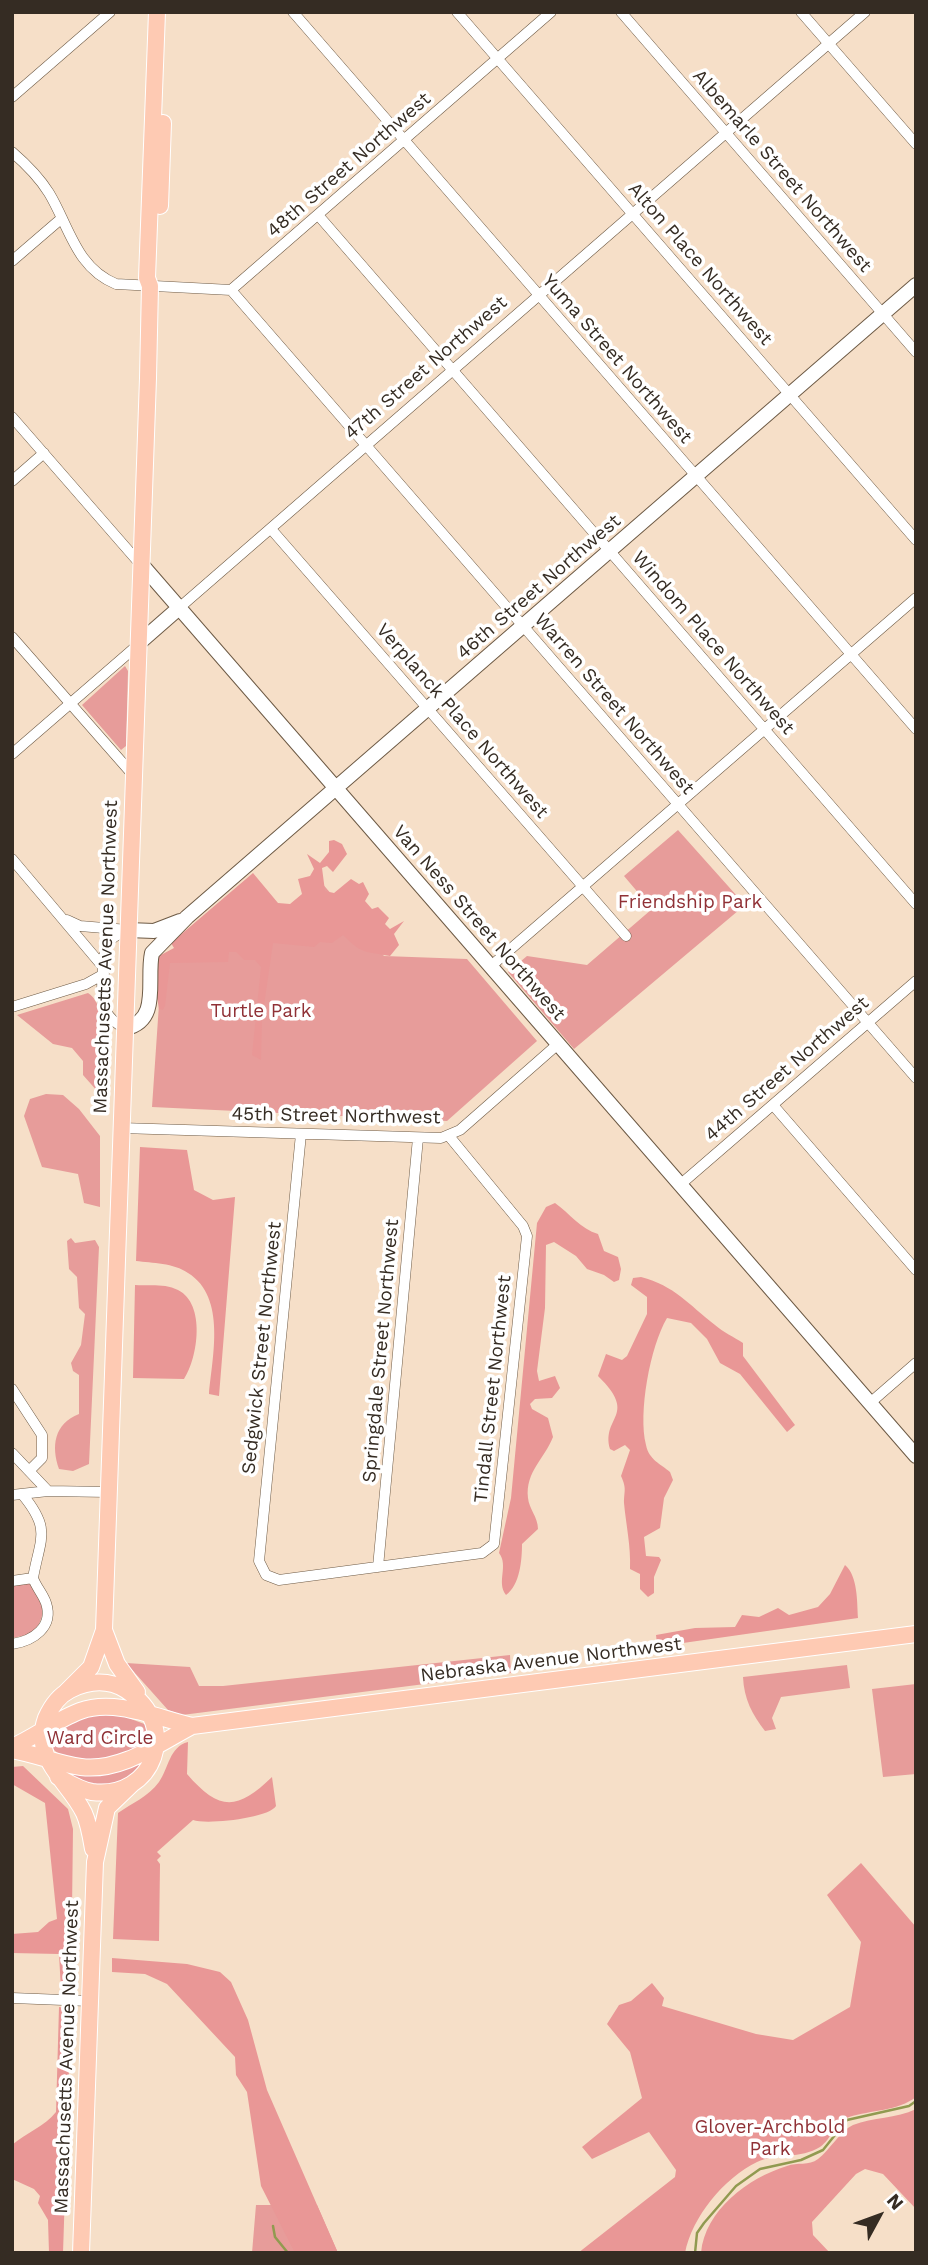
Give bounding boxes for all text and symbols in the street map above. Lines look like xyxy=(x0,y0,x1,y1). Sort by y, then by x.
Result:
street label: Albemarle Street Northwest xyxy=(688,65,876,277)
street label: 48th Street Northwest xyxy=(262,88,436,242)
street label: Alton Place Northwest xyxy=(623,178,777,350)
street label: Yuma Street Northwest xyxy=(537,270,697,448)
street label: 47th Street Northwest xyxy=(340,291,512,445)
street label: 46th Street Northwest xyxy=(452,510,626,664)
street label: Windom Place Northwest xyxy=(627,547,799,739)
street label: Warren Street Northwest xyxy=(529,609,699,799)
street label: Verplanck Place Northwest xyxy=(371,619,553,823)
street label: Massachusetts Avenue Northwest xyxy=(89,800,123,1114)
street label: Van Ness Street Northwest xyxy=(388,821,570,1025)
park label: Friendship Park xyxy=(618,891,762,913)
street label: 44th Street Northwest xyxy=(700,992,874,1146)
park label: Turtle Park xyxy=(210,1000,312,1022)
street label: 45th Street Northwest xyxy=(231,1103,441,1129)
street label: Springdale Street Northwest xyxy=(358,1218,404,1484)
street label: Sedgwick Street Northwest xyxy=(237,1221,287,1475)
street label: Tindall Street Northwest xyxy=(470,1274,516,1504)
street label: Nebraska Avenue Northwest xyxy=(419,1633,683,1687)
park label: Ward Circle xyxy=(46,1727,154,1749)
street label: Massachusetts Avenue Northwest xyxy=(50,1900,84,2214)
park label: Glover-Archbold Park xyxy=(695,2116,845,2160)
north arrow xyxy=(844,2181,914,2251)
text: N xyxy=(882,2189,909,2215)

